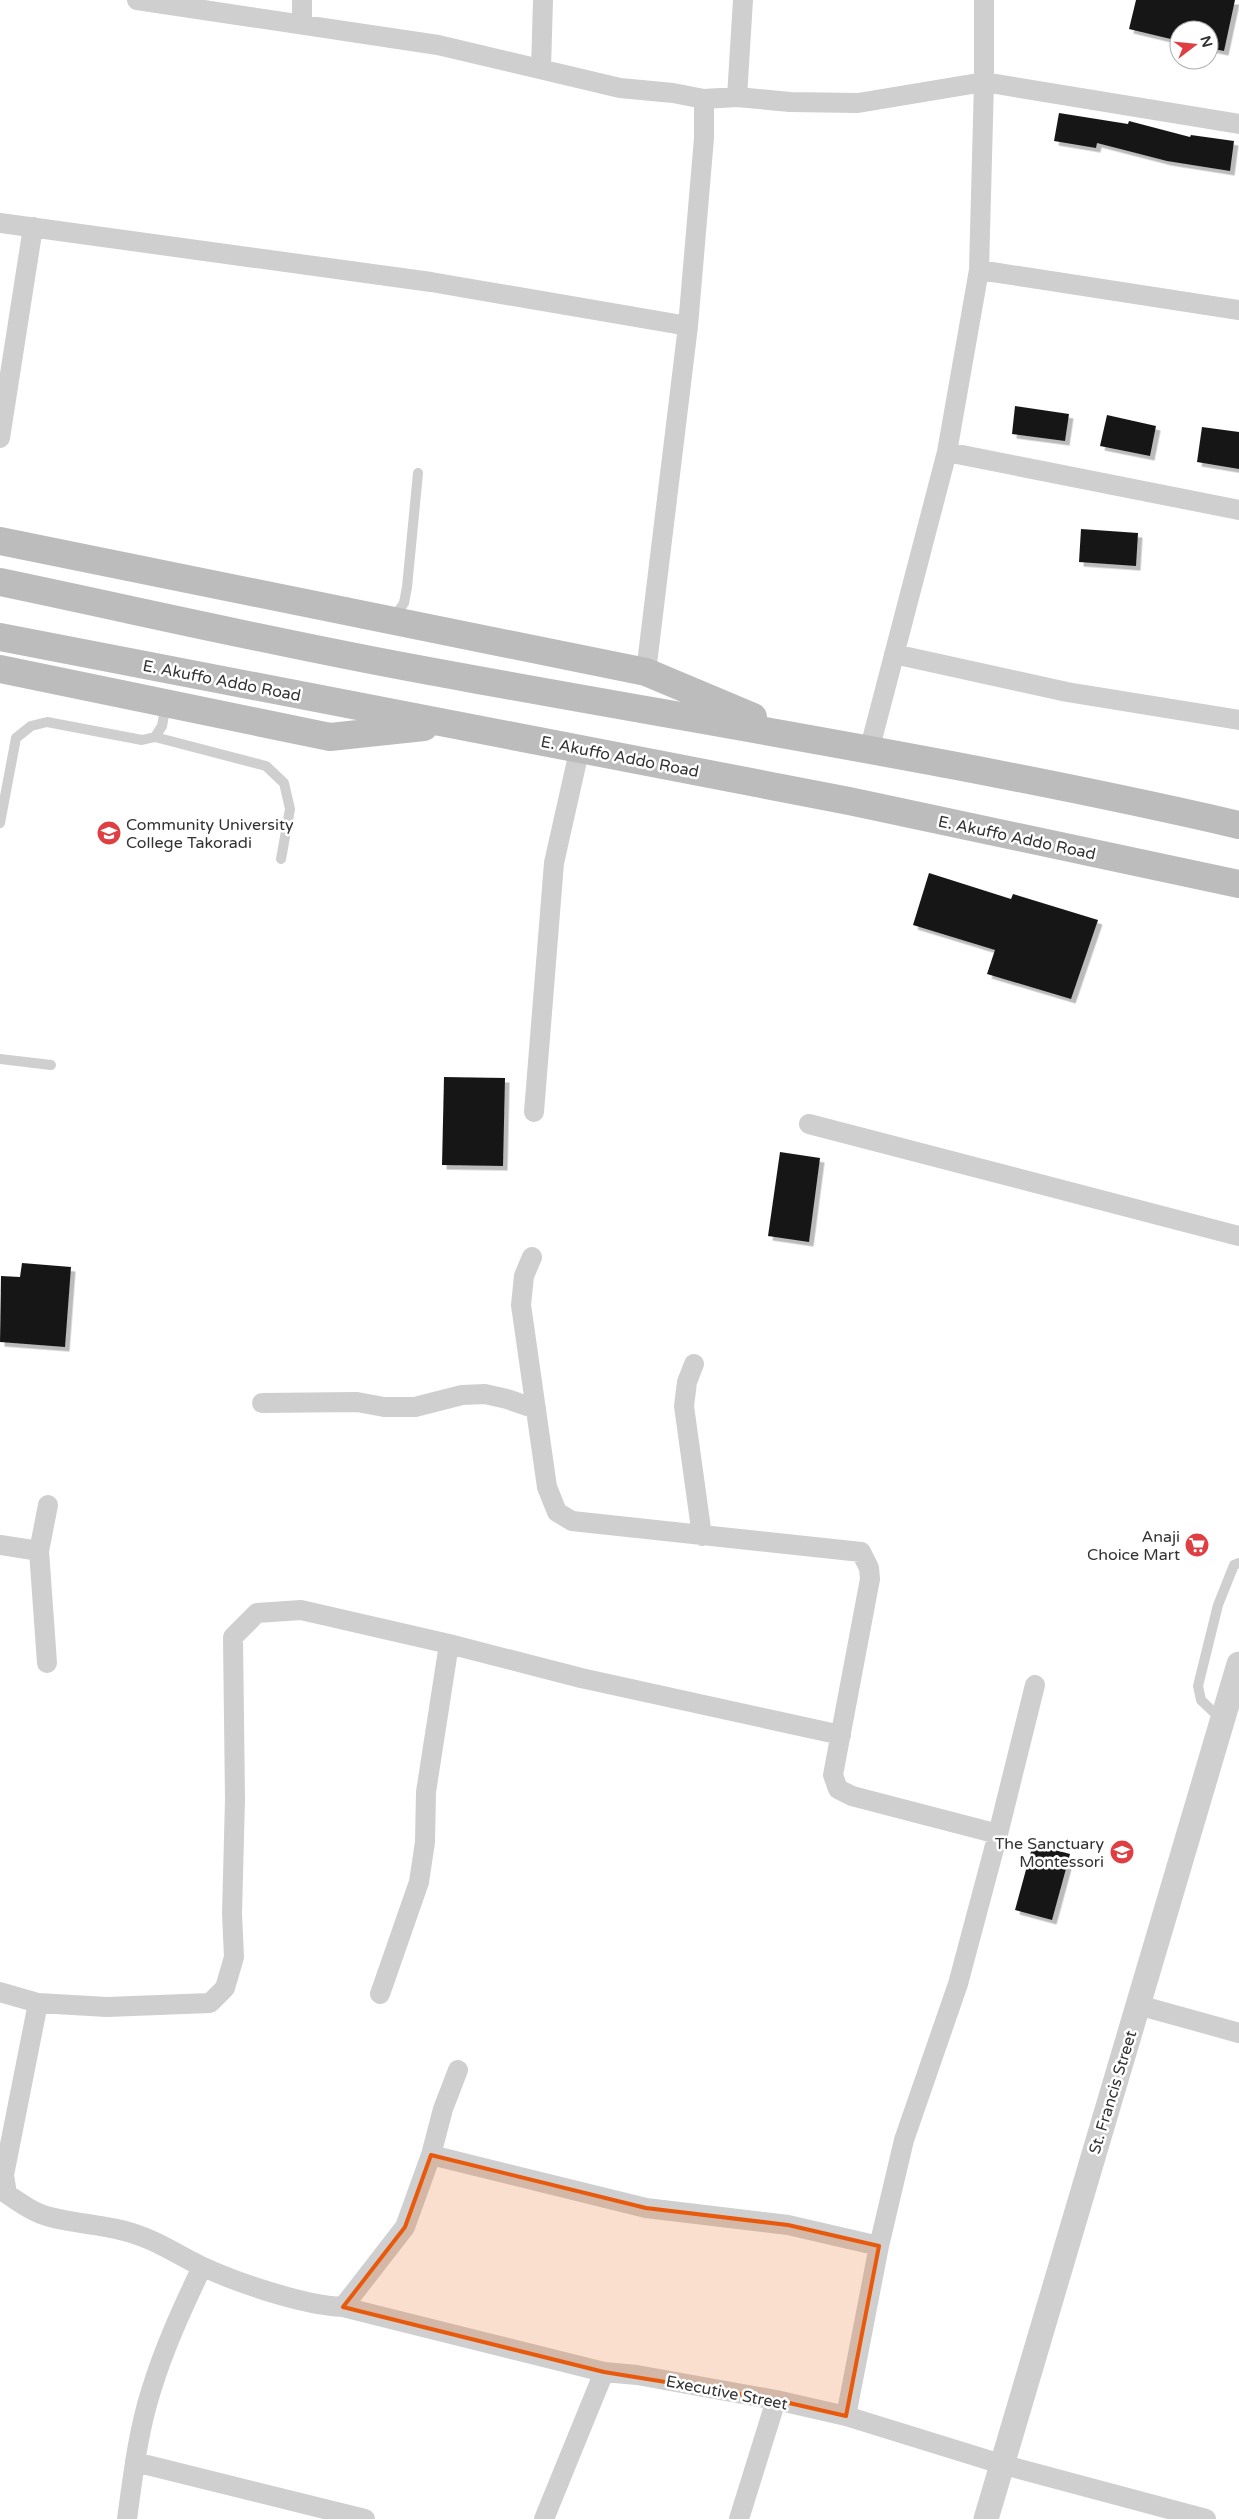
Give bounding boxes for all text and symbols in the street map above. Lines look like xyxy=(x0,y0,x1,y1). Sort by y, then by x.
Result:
north arrow xyxy=(1169,20,1219,70)
text: N xyxy=(1196,34,1216,49)
street label: E. Akuffo Addo Road xyxy=(141,656,303,706)
street label: E. Akuffo Addo Road xyxy=(539,732,701,782)
street label: E. Akuffo Addo Road xyxy=(936,811,1097,864)
place label: Community University College Takoradi xyxy=(126,815,294,853)
school or university icon: Community University College Takoradi xyxy=(96,820,122,846)
place label: Anaji Choice Mart xyxy=(1087,1527,1180,1565)
supermarket icon: Anaji Choice Mart xyxy=(1184,1532,1210,1558)
place label: The Sanctuary Montessori xyxy=(995,1834,1104,1872)
school or university icon: The Sanctuary Montessori xyxy=(1109,1839,1135,1865)
street label: St. Francis Street xyxy=(1085,2028,1141,2157)
street label: Executive Street xyxy=(664,2371,789,2415)

